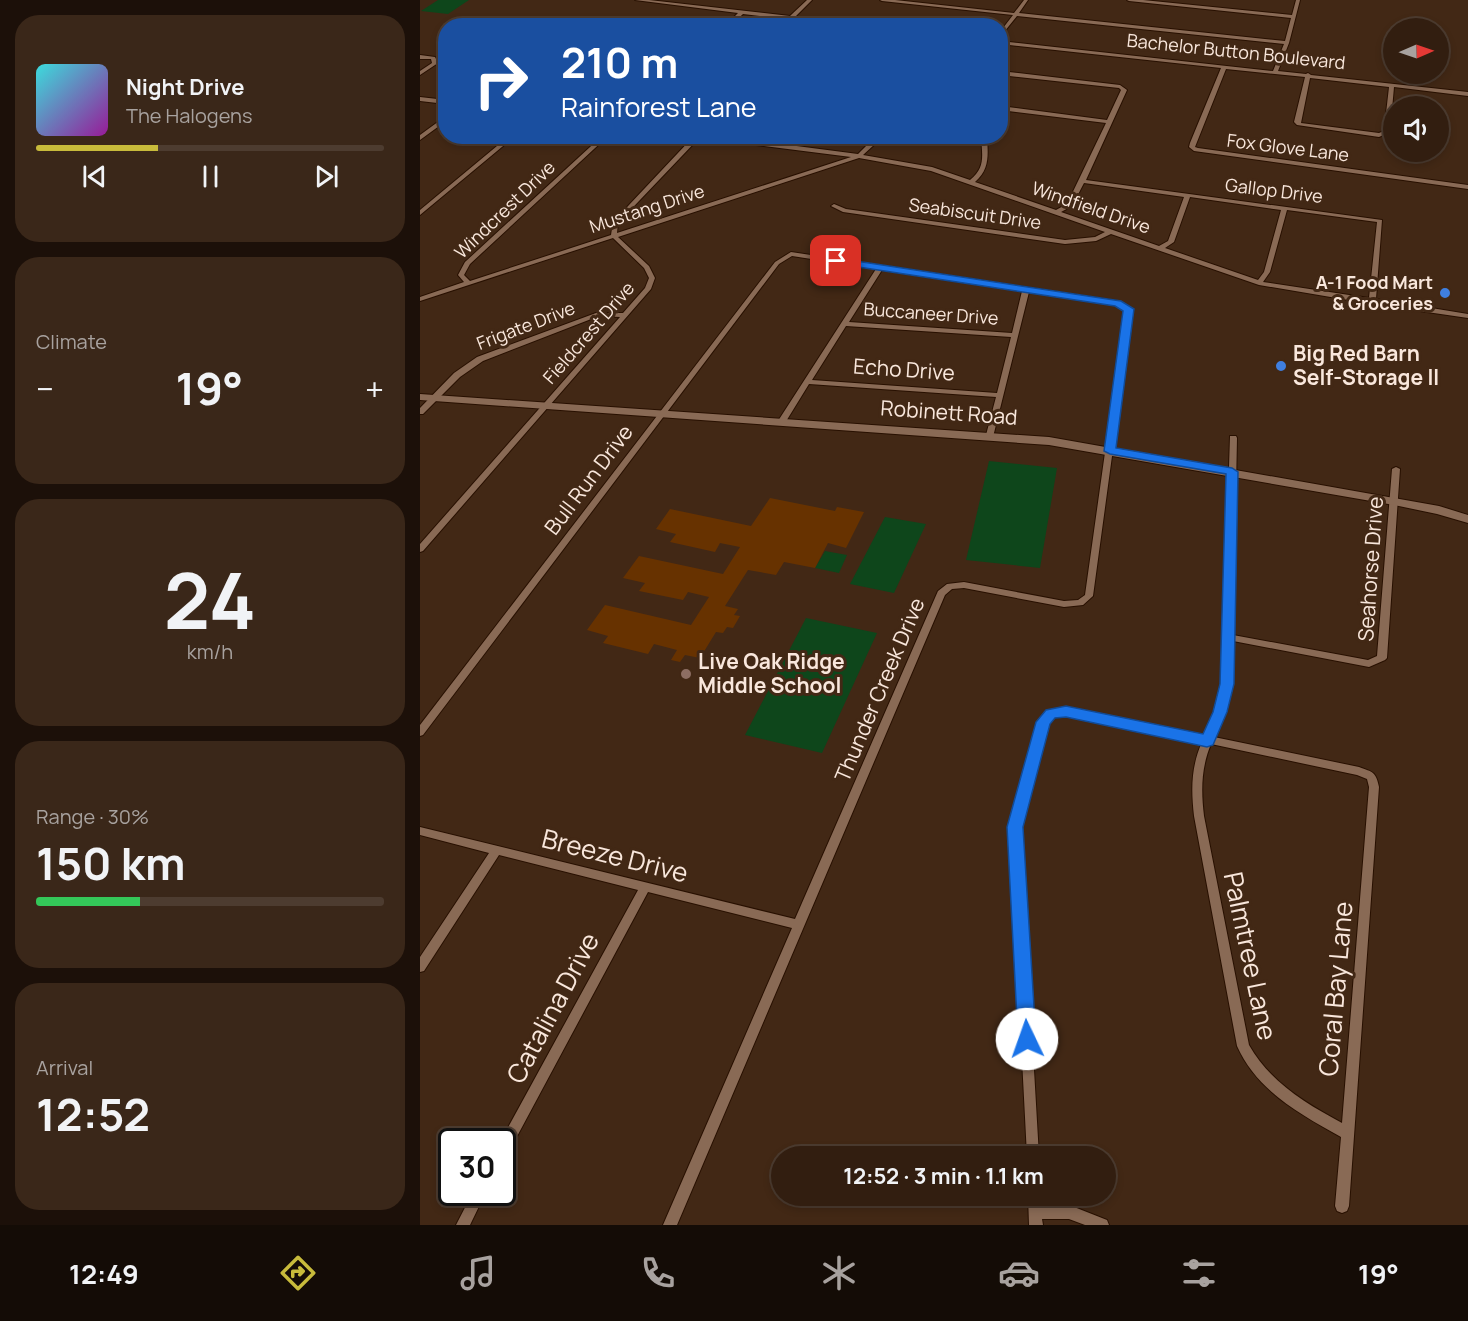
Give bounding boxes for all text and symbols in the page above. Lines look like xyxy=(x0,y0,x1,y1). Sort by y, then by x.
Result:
north arrow xyxy=(1383,18,1449,84)
map controls xyxy=(1383,18,1449,162)
street label: Bachelor Button Boulevard xyxy=(1126,28,1346,74)
text: 210 m xyxy=(561,33,678,91)
icon: right xyxy=(462,42,540,120)
text: Night Drive xyxy=(126,72,245,102)
text: Rainforest Lane xyxy=(561,88,757,125)
button: sound xyxy=(1383,96,1449,162)
text: The Halogens xyxy=(126,102,252,129)
street label: Fox Glove Lane xyxy=(1226,128,1351,166)
street label: Windcrest Drive xyxy=(449,155,560,263)
icon: previous xyxy=(78,160,111,193)
icon: pause xyxy=(194,160,227,193)
icon: next xyxy=(310,160,343,193)
street label: Gallop Drive xyxy=(1224,172,1324,208)
street label: Windfield Drive xyxy=(1029,176,1154,239)
street label: Mustang Drive xyxy=(586,178,707,238)
street label: Seabiscuit Drive xyxy=(907,192,1043,234)
pin xyxy=(810,235,861,286)
icon: arrive xyxy=(819,244,852,277)
place label: A-1 Food Mart & Groceries xyxy=(1316,270,1433,315)
street label: Fieldcrest Drive xyxy=(537,276,639,388)
marker: A-1 Food Mart & Groceries xyxy=(1438,286,1452,300)
street label: Frigate Drive xyxy=(473,295,578,355)
street label: Buccaneer Drive xyxy=(863,296,999,330)
text: Climate xyxy=(36,328,107,355)
place label: Big Red Barn Self-Storage II xyxy=(1293,339,1439,391)
street label: Echo Drive xyxy=(852,351,956,387)
text: 19° xyxy=(175,357,243,419)
marker: Big Red Barn Self-Storage II xyxy=(1274,359,1288,373)
text: − xyxy=(36,366,54,411)
text: + xyxy=(365,366,384,411)
street label: Robinett Road xyxy=(880,393,1018,431)
street label: Bull Run Drive xyxy=(538,419,639,540)
street label: Seahorse Drive xyxy=(1351,495,1389,642)
text: 24 xyxy=(164,546,256,652)
street label: Thunder Creek Drive xyxy=(828,593,930,786)
text: km/h xyxy=(187,638,233,665)
place label: Live Oak Ridge Middle School xyxy=(698,647,845,699)
marker: Live Oak Ridge Middle School xyxy=(679,667,693,681)
text: Range · 30% xyxy=(36,803,149,830)
street label: Breeze Drive xyxy=(538,819,692,891)
text: 150 km xyxy=(36,832,185,894)
street label: Palmtree Lane xyxy=(1216,868,1286,1043)
street label: Coral Bay Lane xyxy=(1309,900,1361,1078)
street label: Catalina Drive xyxy=(497,926,607,1089)
position arrow xyxy=(995,1007,1059,1071)
text: Arrival xyxy=(36,1054,93,1081)
text: 12:52 xyxy=(36,1083,150,1145)
speed limit sign: 30 xyxy=(438,1128,516,1206)
text: 12:52 · 3 min · 1.1 km xyxy=(843,1161,1044,1191)
icon: directions xyxy=(277,1252,319,1294)
icon: music xyxy=(457,1252,499,1294)
icon: phone xyxy=(637,1252,679,1294)
icon: climate xyxy=(818,1252,860,1294)
icon: car xyxy=(998,1252,1040,1294)
icon: filters xyxy=(1178,1252,1220,1294)
text: 12:49 xyxy=(69,1255,139,1292)
text: 19° xyxy=(1358,1255,1399,1292)

